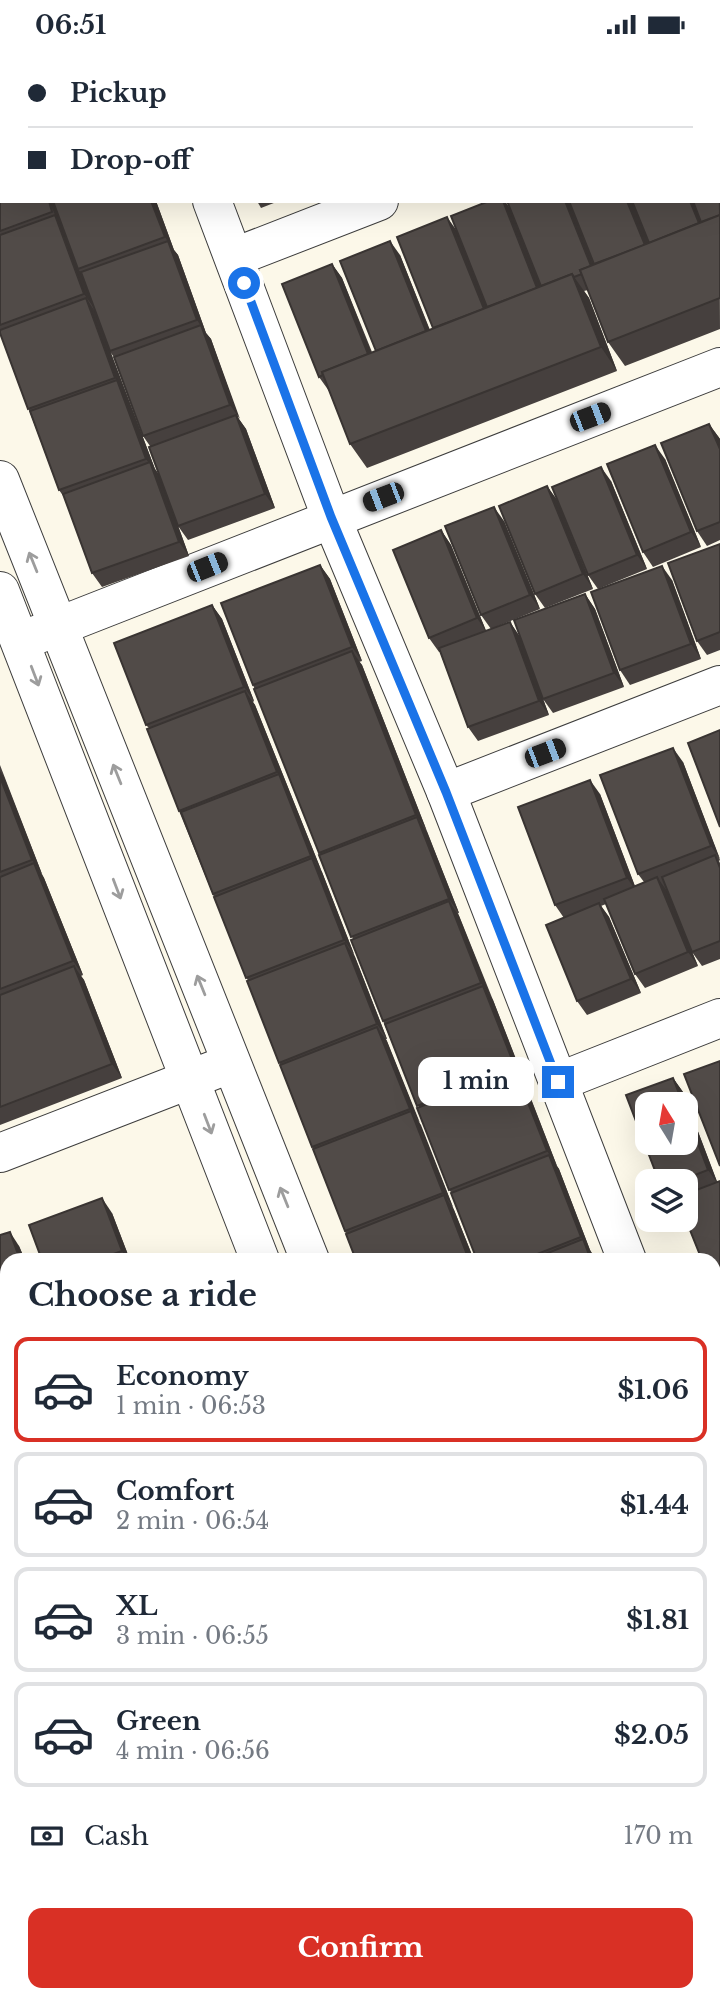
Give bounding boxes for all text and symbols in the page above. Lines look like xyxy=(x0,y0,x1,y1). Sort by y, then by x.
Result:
text: 06:51 xyxy=(35,9,106,41)
text: Pickup xyxy=(70,77,167,109)
text: Drop-off xyxy=(70,144,191,176)
route start xyxy=(228,267,260,299)
car xyxy=(567,400,614,434)
car xyxy=(360,480,407,514)
car xyxy=(184,549,231,585)
one-way arrow xyxy=(25,552,38,574)
one-way arrow xyxy=(30,665,42,687)
car xyxy=(522,736,569,770)
one-way arrow xyxy=(109,763,122,785)
one-way arrow xyxy=(112,877,125,899)
one-way arrow xyxy=(193,975,206,996)
callout: 1 min xyxy=(418,1058,534,1107)
route end xyxy=(542,1066,574,1098)
text: 1 min xyxy=(443,1067,509,1095)
north arrow xyxy=(635,1092,698,1155)
map controls xyxy=(635,1092,698,1232)
one-way arrow xyxy=(203,1112,215,1134)
button: layers xyxy=(635,1169,698,1232)
one-way arrow xyxy=(277,1186,290,1208)
text: Choose a ride xyxy=(28,1275,257,1315)
icon: car xyxy=(32,1358,95,1421)
text: Economy xyxy=(116,1360,249,1392)
text: $1.06 xyxy=(618,1374,689,1406)
text: 1 min · 06:53 xyxy=(116,1392,266,1420)
icon: car xyxy=(32,1473,95,1536)
text: Comfort xyxy=(116,1475,234,1507)
text: $1.44 xyxy=(620,1489,689,1521)
text: 2 min · 06:54 xyxy=(116,1507,269,1535)
icon: car xyxy=(32,1588,95,1651)
text: XL xyxy=(116,1590,158,1622)
text: $1.81 xyxy=(626,1604,689,1636)
text: 3 min · 06:55 xyxy=(116,1622,269,1650)
icon: car xyxy=(32,1703,95,1766)
text: Green xyxy=(116,1705,201,1737)
text: $2.05 xyxy=(614,1719,689,1751)
text: 4 min · 06:56 xyxy=(116,1737,270,1765)
icon: cash xyxy=(28,1817,66,1855)
text: Cash xyxy=(84,1820,149,1852)
text: 170 m xyxy=(623,1822,693,1850)
button: Confirm xyxy=(28,1908,693,1988)

